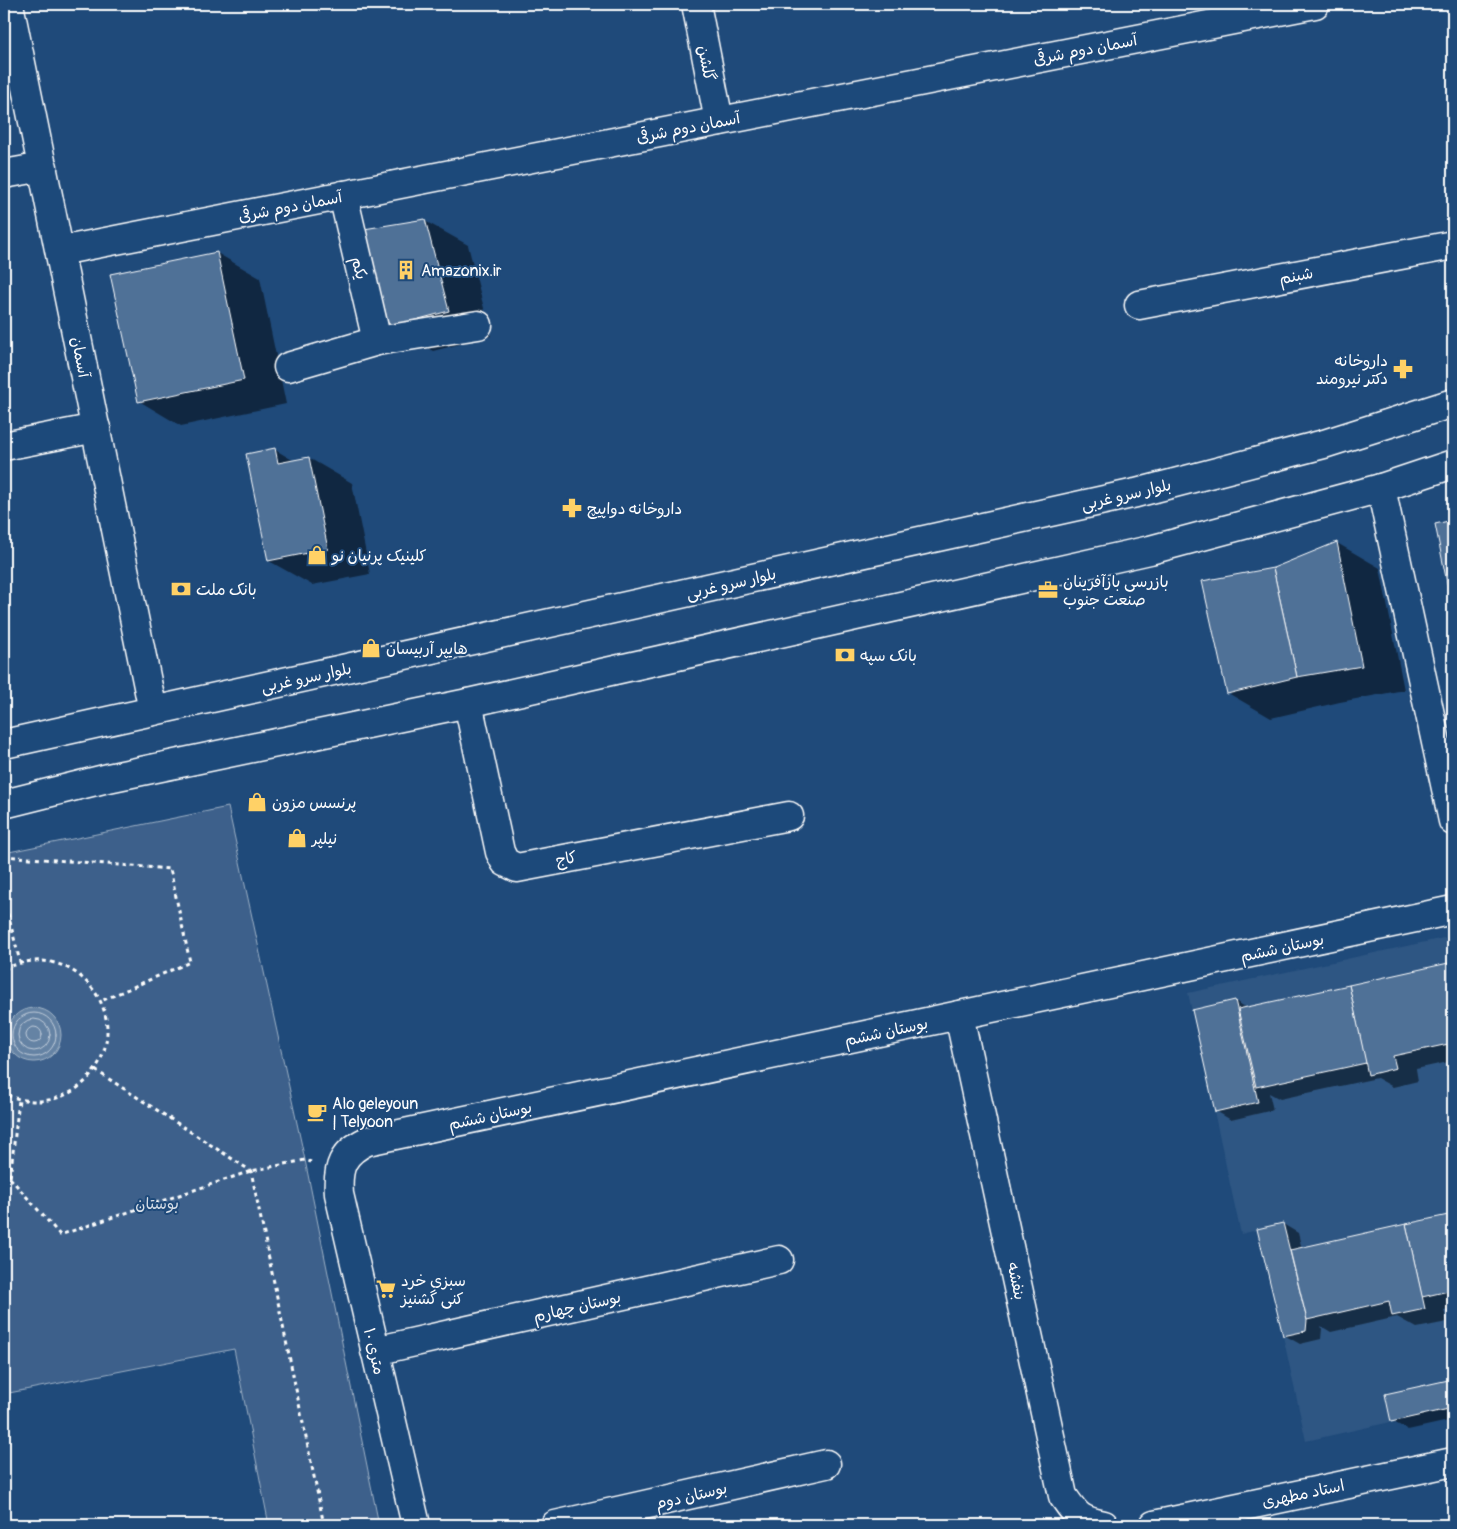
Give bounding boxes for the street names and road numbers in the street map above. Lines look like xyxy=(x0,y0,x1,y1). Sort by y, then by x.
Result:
street label: آسمان دوم شرقی xyxy=(1031,29,1140,72)
street label: گلشن xyxy=(693,44,719,83)
street label: آسمان دوم شرقی xyxy=(634,107,743,150)
street label: آسمان دوم شرقی xyxy=(236,186,345,229)
street label: یکم xyxy=(345,255,371,282)
street label: شبنم xyxy=(1277,263,1315,291)
street label: آسمان xyxy=(66,335,94,380)
street label: بلوار سرو غربی xyxy=(1079,475,1173,515)
street label: بلوار سرو غربی xyxy=(684,564,778,604)
street label: بلوار سرو غربی xyxy=(259,659,353,697)
street label: کاج xyxy=(554,847,579,871)
street label: بوستان ششم xyxy=(1239,929,1326,969)
street label: بوستان ششم xyxy=(843,1013,930,1053)
street label: بوستان ششم xyxy=(447,1097,534,1137)
street label: بنفشه xyxy=(1002,1260,1030,1302)
street label: بوستان چهارم xyxy=(531,1287,623,1329)
street label: ۱۰ متری xyxy=(359,1326,389,1377)
street label: استاد مطهری xyxy=(1260,1475,1346,1512)
street label: بوستان دوم xyxy=(653,1478,730,1516)

